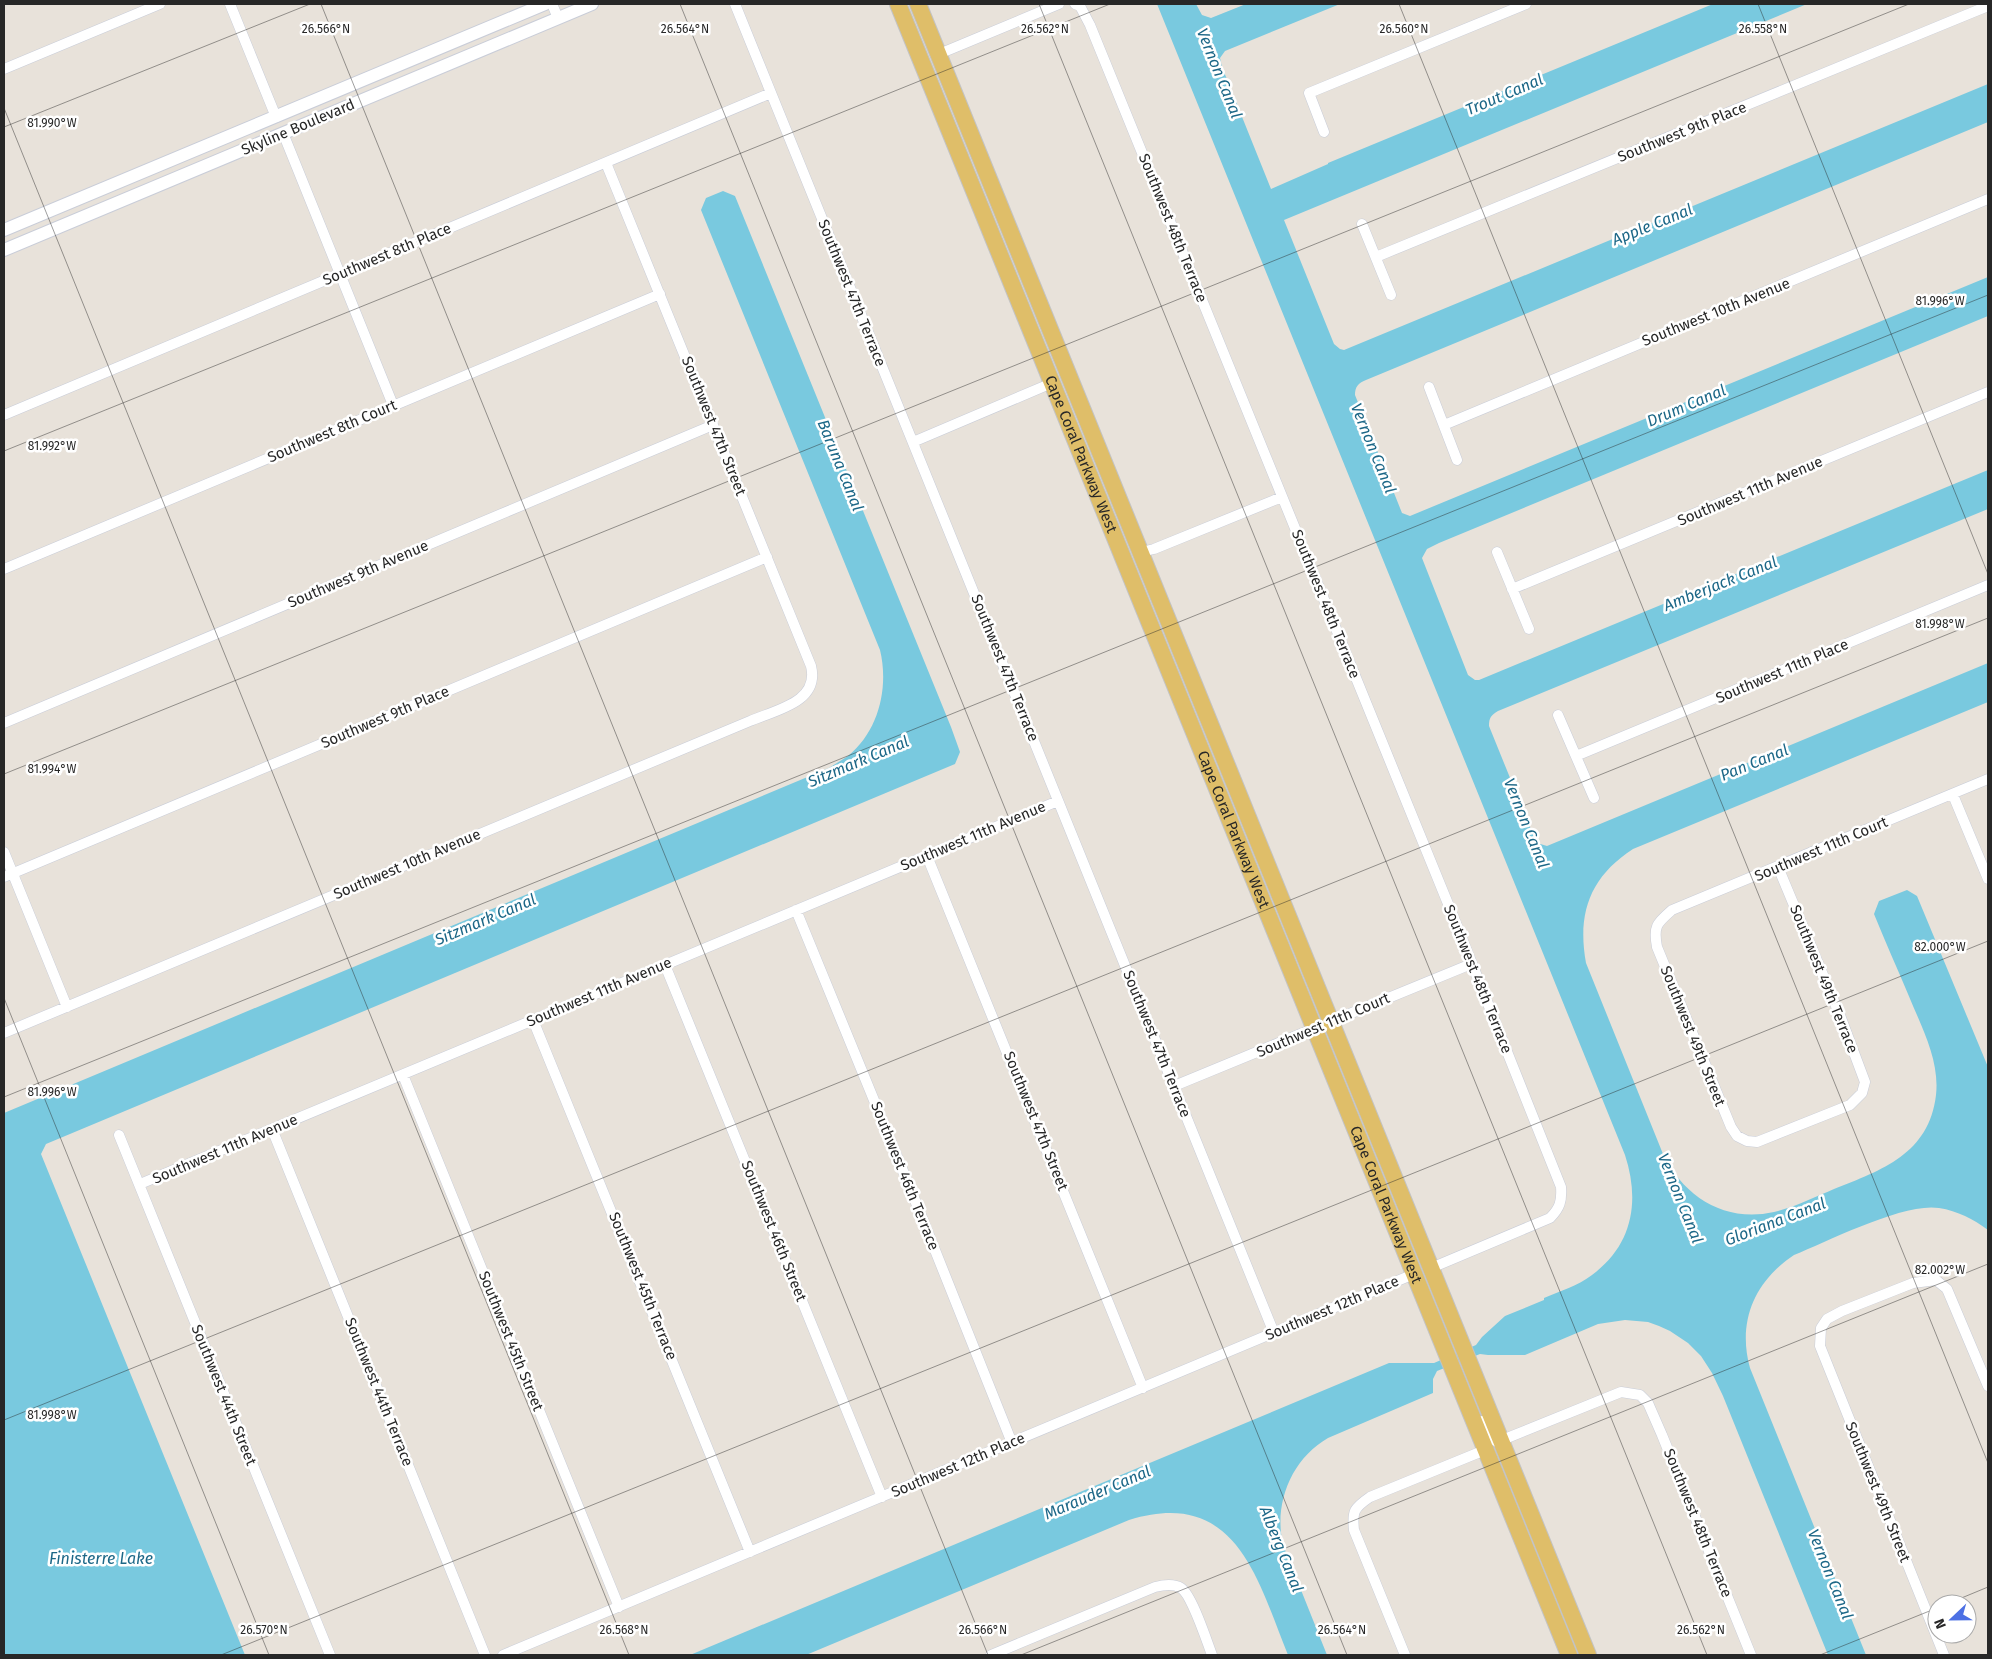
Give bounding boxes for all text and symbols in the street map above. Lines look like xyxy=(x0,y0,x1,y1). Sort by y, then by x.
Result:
text: 26.566°N xyxy=(302,22,350,36)
text: 26.564°N xyxy=(661,22,709,36)
text: 26.562°N xyxy=(1021,22,1069,36)
text: 26.560°N xyxy=(1380,22,1428,36)
text: 26.558°N xyxy=(1739,22,1787,36)
water label: Vernon Canal xyxy=(1193,25,1246,121)
water label: Trout Canal xyxy=(1463,70,1546,119)
street label: Skyline Boulevard xyxy=(239,95,357,159)
street label: Southwest 9th Place xyxy=(1615,98,1749,166)
text: 81.990°W xyxy=(27,116,77,130)
street label: Southwest 48th Terrace xyxy=(1135,151,1211,305)
water label: Apple Canal xyxy=(1608,200,1695,250)
street label: Southwest 47th Terrace xyxy=(814,217,890,369)
street label: Southwest 8th Place xyxy=(320,219,454,289)
street label: Southwest 10th Avenue xyxy=(1639,274,1793,350)
text: 81.996°W xyxy=(1915,294,1965,308)
street label: Southwest 47th Street xyxy=(678,354,750,499)
street label: Cape Coral Parkway West xyxy=(1041,373,1121,536)
water label: Drum Canal xyxy=(1644,380,1729,431)
street label: Southwest 8th Court xyxy=(265,395,400,466)
water label: Vernon Canal xyxy=(1347,400,1400,496)
water label: Baruna Canal xyxy=(814,417,868,514)
text: 81.992°W xyxy=(28,439,76,453)
street label: Southwest 11th Avenue xyxy=(1675,452,1825,530)
street label: Southwest 48th Terrace xyxy=(1288,527,1364,681)
street label: Southwest 9th Avenue xyxy=(285,536,431,612)
water label: Amberjack Canal xyxy=(1660,552,1780,615)
street label: Southwest 47th Terrace xyxy=(967,592,1043,744)
text: 81.998°W xyxy=(1915,617,1965,631)
street label: Southwest 11th Place xyxy=(1713,635,1851,707)
street label: Southwest 9th Place xyxy=(318,682,452,752)
water label: Sitzmark Canal xyxy=(804,732,912,792)
water label: Pan Canal xyxy=(1717,740,1791,785)
street label: Cape Coral Parkway West xyxy=(1193,748,1274,911)
text: 81.994°W xyxy=(27,762,77,776)
water label: Vernon Canal xyxy=(1500,775,1553,871)
street label: Southwest 11th Avenue xyxy=(898,797,1048,875)
street label: Southwest 11th Court xyxy=(1752,813,1891,885)
street label: Southwest 10th Avenue xyxy=(331,825,483,903)
water label: Sitzmark Canal xyxy=(431,890,539,950)
street label: Southwest 48th Terrace xyxy=(1440,902,1516,1056)
street label: Southwest 49th Terrace xyxy=(1786,902,1862,1056)
text: 82.000°W xyxy=(1914,940,1966,954)
street label: Southwest 11th Avenue xyxy=(524,953,674,1031)
street label: Southwest 49th Street xyxy=(1657,963,1730,1109)
street label: Southwest 47th Terrace xyxy=(1119,968,1195,1120)
street label: Southwest 11th Court xyxy=(1254,989,1393,1061)
street label: Southwest 47th Street xyxy=(1000,1049,1072,1194)
text: 81.996°W xyxy=(27,1085,77,1099)
street label: Southwest 46th Terrace xyxy=(867,1099,943,1253)
street label: Southwest 11th Avenue xyxy=(150,1110,300,1188)
street label: Cape Coral Parkway West xyxy=(1346,1123,1426,1287)
water label: Vernon Canal xyxy=(1654,1150,1707,1246)
street label: Southwest 46th Street xyxy=(738,1158,811,1304)
water label: Gloriana Canal xyxy=(1722,1193,1828,1249)
street label: Southwest 45th Terrace xyxy=(605,1209,681,1363)
text: 82.002°W xyxy=(1915,1263,1965,1277)
street label: Southwest 45th Street xyxy=(475,1268,548,1414)
street label: Southwest 12th Place xyxy=(1262,1272,1402,1344)
street label: Southwest 44th Terrace xyxy=(341,1315,417,1469)
street label: Southwest 44th Street xyxy=(188,1322,261,1468)
text: 81.998°W xyxy=(27,1408,77,1422)
street label: Southwest 49th Street xyxy=(1842,1419,1915,1565)
street label: Southwest 12th Place xyxy=(888,1429,1028,1501)
street label: Southwest 48th Terrace xyxy=(1660,1446,1736,1600)
water label: Marauder Canal xyxy=(1041,1461,1153,1523)
water label: Alberg Canal xyxy=(1255,1503,1307,1595)
water label: Vernon Canal xyxy=(1804,1526,1857,1622)
water label: Finisterre Lake xyxy=(49,1549,153,1568)
north arrow xyxy=(1927,1594,1977,1644)
text: N xyxy=(1931,1616,1950,1631)
text: 26.570°N xyxy=(240,1623,288,1637)
text: 26.568°N xyxy=(600,1623,648,1637)
text: 26.566°N xyxy=(959,1623,1007,1637)
text: 26.564°N xyxy=(1318,1623,1366,1637)
text: 26.562°N xyxy=(1677,1623,1725,1637)

